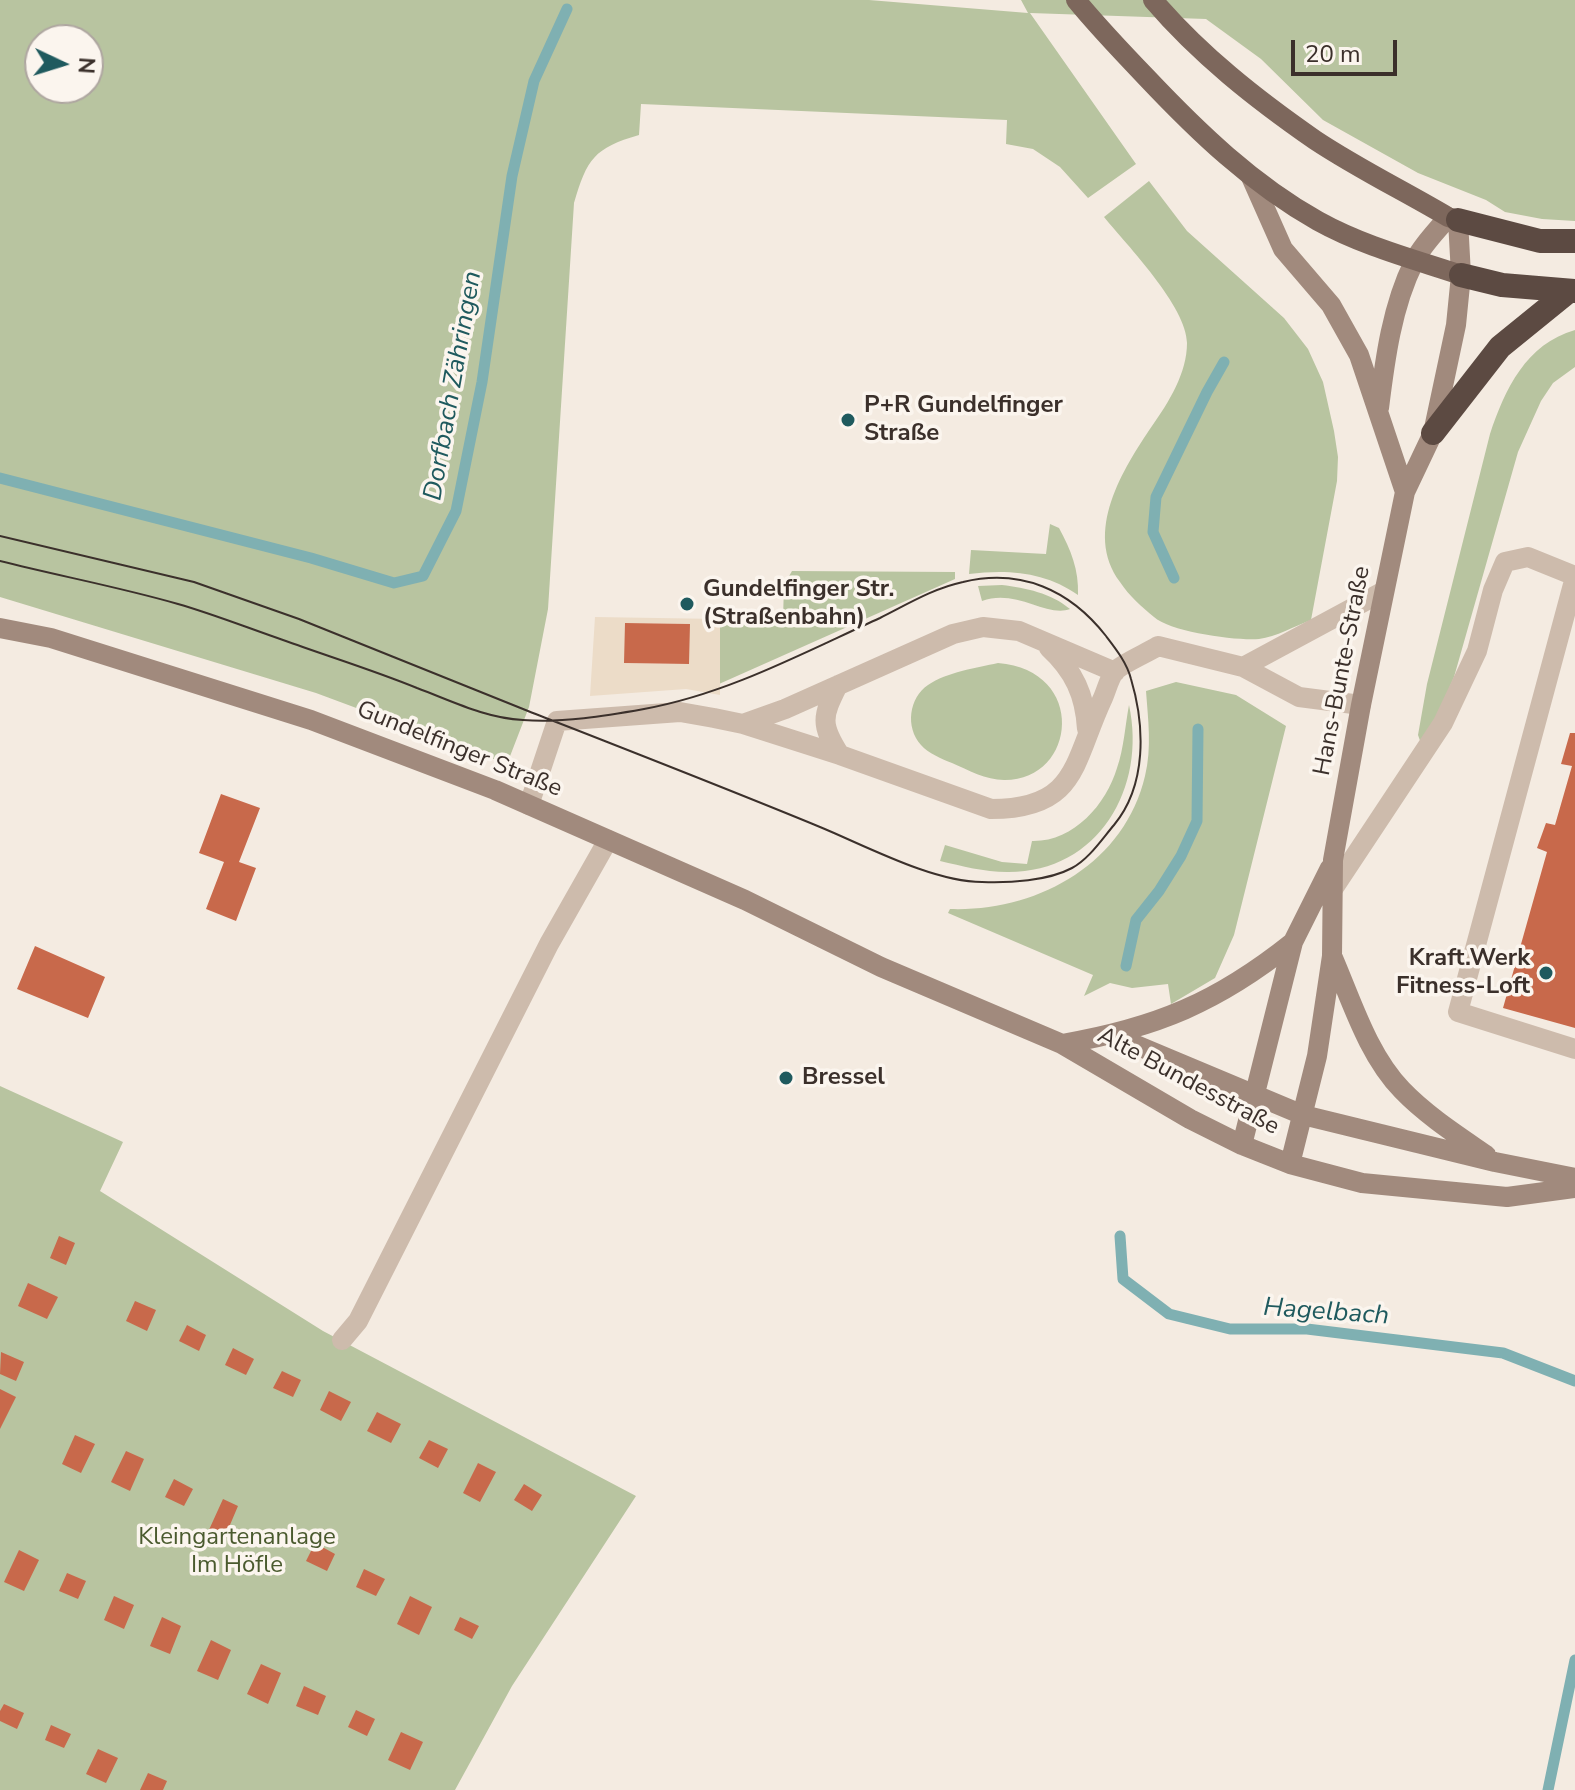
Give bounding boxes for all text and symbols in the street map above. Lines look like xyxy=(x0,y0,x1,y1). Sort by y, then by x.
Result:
north arrow xyxy=(24,24,104,104)
scale bar xyxy=(1295,24,1401,74)
text: 20 m xyxy=(1305,38,1361,70)
text: N xyxy=(70,56,101,75)
water label: Dorfbach Zähringen xyxy=(418,269,490,503)
place label: P+R Gundelfinger Straße xyxy=(864,392,1063,448)
marker: P+R Gundelfinger Straße xyxy=(839,411,857,429)
street label: Hans-Bunte-Straße xyxy=(1309,564,1377,778)
place label: Gundelfinger Str. (Straßenbahn) xyxy=(703,576,895,632)
marker: Gundelfinger Str. (Straßenbahn) xyxy=(678,595,696,613)
street label: Gundelfinger Straße xyxy=(352,696,566,804)
place label: Kraft.Werk Fitness-Loft xyxy=(1396,945,1530,1001)
marker: Kraft.Werk Fitness-Loft xyxy=(1537,964,1555,982)
street label: Alte Bundesstraße xyxy=(1092,1022,1284,1142)
place label: Bressel xyxy=(802,1064,885,1092)
marker: Bressel xyxy=(777,1069,795,1087)
water label: Hagelbach xyxy=(1262,1293,1390,1333)
park label: Kleingartenanlage Im Höfle xyxy=(138,1524,336,1580)

